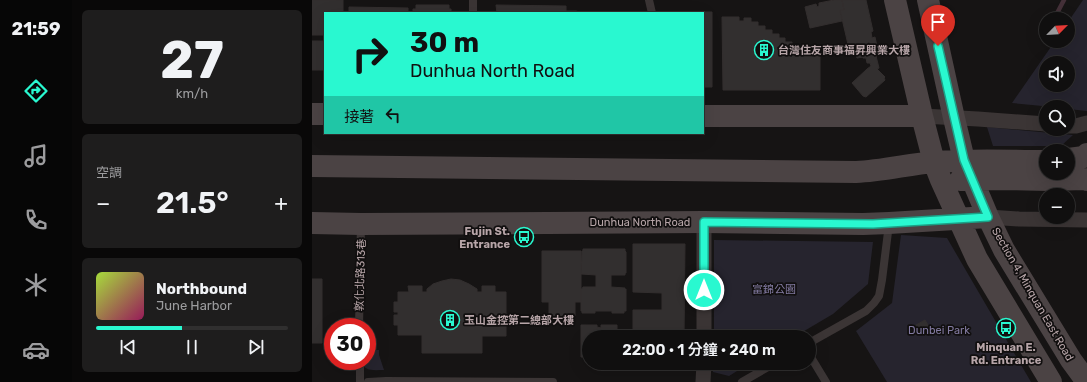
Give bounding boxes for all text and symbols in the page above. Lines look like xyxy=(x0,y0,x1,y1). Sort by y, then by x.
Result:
pin xyxy=(921,5,955,46)
icon: arrive xyxy=(927,11,949,33)
north arrow xyxy=(1039,12,1075,48)
map controls xyxy=(1039,12,1075,224)
text: 21:59 xyxy=(11,18,61,40)
text: 30 m xyxy=(410,26,479,59)
icon: right xyxy=(344,28,396,80)
text: 27 xyxy=(160,29,224,91)
building icon: 台灣住友商事福昇興業大樓 xyxy=(753,39,775,61)
place label: 台灣住友商事福昇興業大樓 xyxy=(778,44,910,57)
button: sound xyxy=(1039,56,1075,92)
text: Dunhua North Road xyxy=(410,60,575,82)
icon: directions xyxy=(22,77,50,105)
text: km/h xyxy=(176,86,208,101)
button: search xyxy=(1039,100,1075,136)
icon: left xyxy=(382,104,404,126)
text: 接著 xyxy=(344,108,374,126)
icon: music xyxy=(22,142,50,170)
button: + xyxy=(1039,144,1075,180)
text: 空調 xyxy=(96,165,122,180)
text: 21.5° xyxy=(156,185,229,221)
button: − xyxy=(1039,188,1075,224)
text: − xyxy=(96,190,110,217)
text: + xyxy=(274,190,288,217)
icon: phone xyxy=(22,206,50,234)
street label: Dunhua North Road xyxy=(590,216,690,229)
place label: Fujin St. Entrance xyxy=(459,225,510,251)
street label: Section 4, Minquan East Road xyxy=(989,225,1076,363)
bus stop icon: Fujin St. Entrance xyxy=(513,226,535,248)
street label: 敦化北路313巷 xyxy=(353,238,368,312)
position arrow xyxy=(683,269,725,311)
icon: climate xyxy=(22,271,50,299)
text: Northbound xyxy=(156,280,247,298)
park label: 富錦公園 xyxy=(752,283,796,296)
text: June Harbor xyxy=(156,298,232,313)
building icon: 玉山金控第二總部大樓 xyxy=(439,309,461,331)
place label: 玉山金控第二總部大樓 xyxy=(464,314,574,327)
bus stop icon: Minquan E. Rd. Entrance xyxy=(995,317,1017,339)
speed limit sign: 30 xyxy=(324,318,376,370)
park label: Dunbei Park xyxy=(908,324,970,337)
icon: car xyxy=(22,336,50,364)
icon: previous xyxy=(117,336,139,358)
icon: pause xyxy=(181,336,203,358)
icon: next xyxy=(245,336,267,358)
text: 22:00 · 1 分鐘 · 240 m xyxy=(622,341,776,359)
place label: Minquan E. Rd. Entrance xyxy=(971,341,1042,367)

